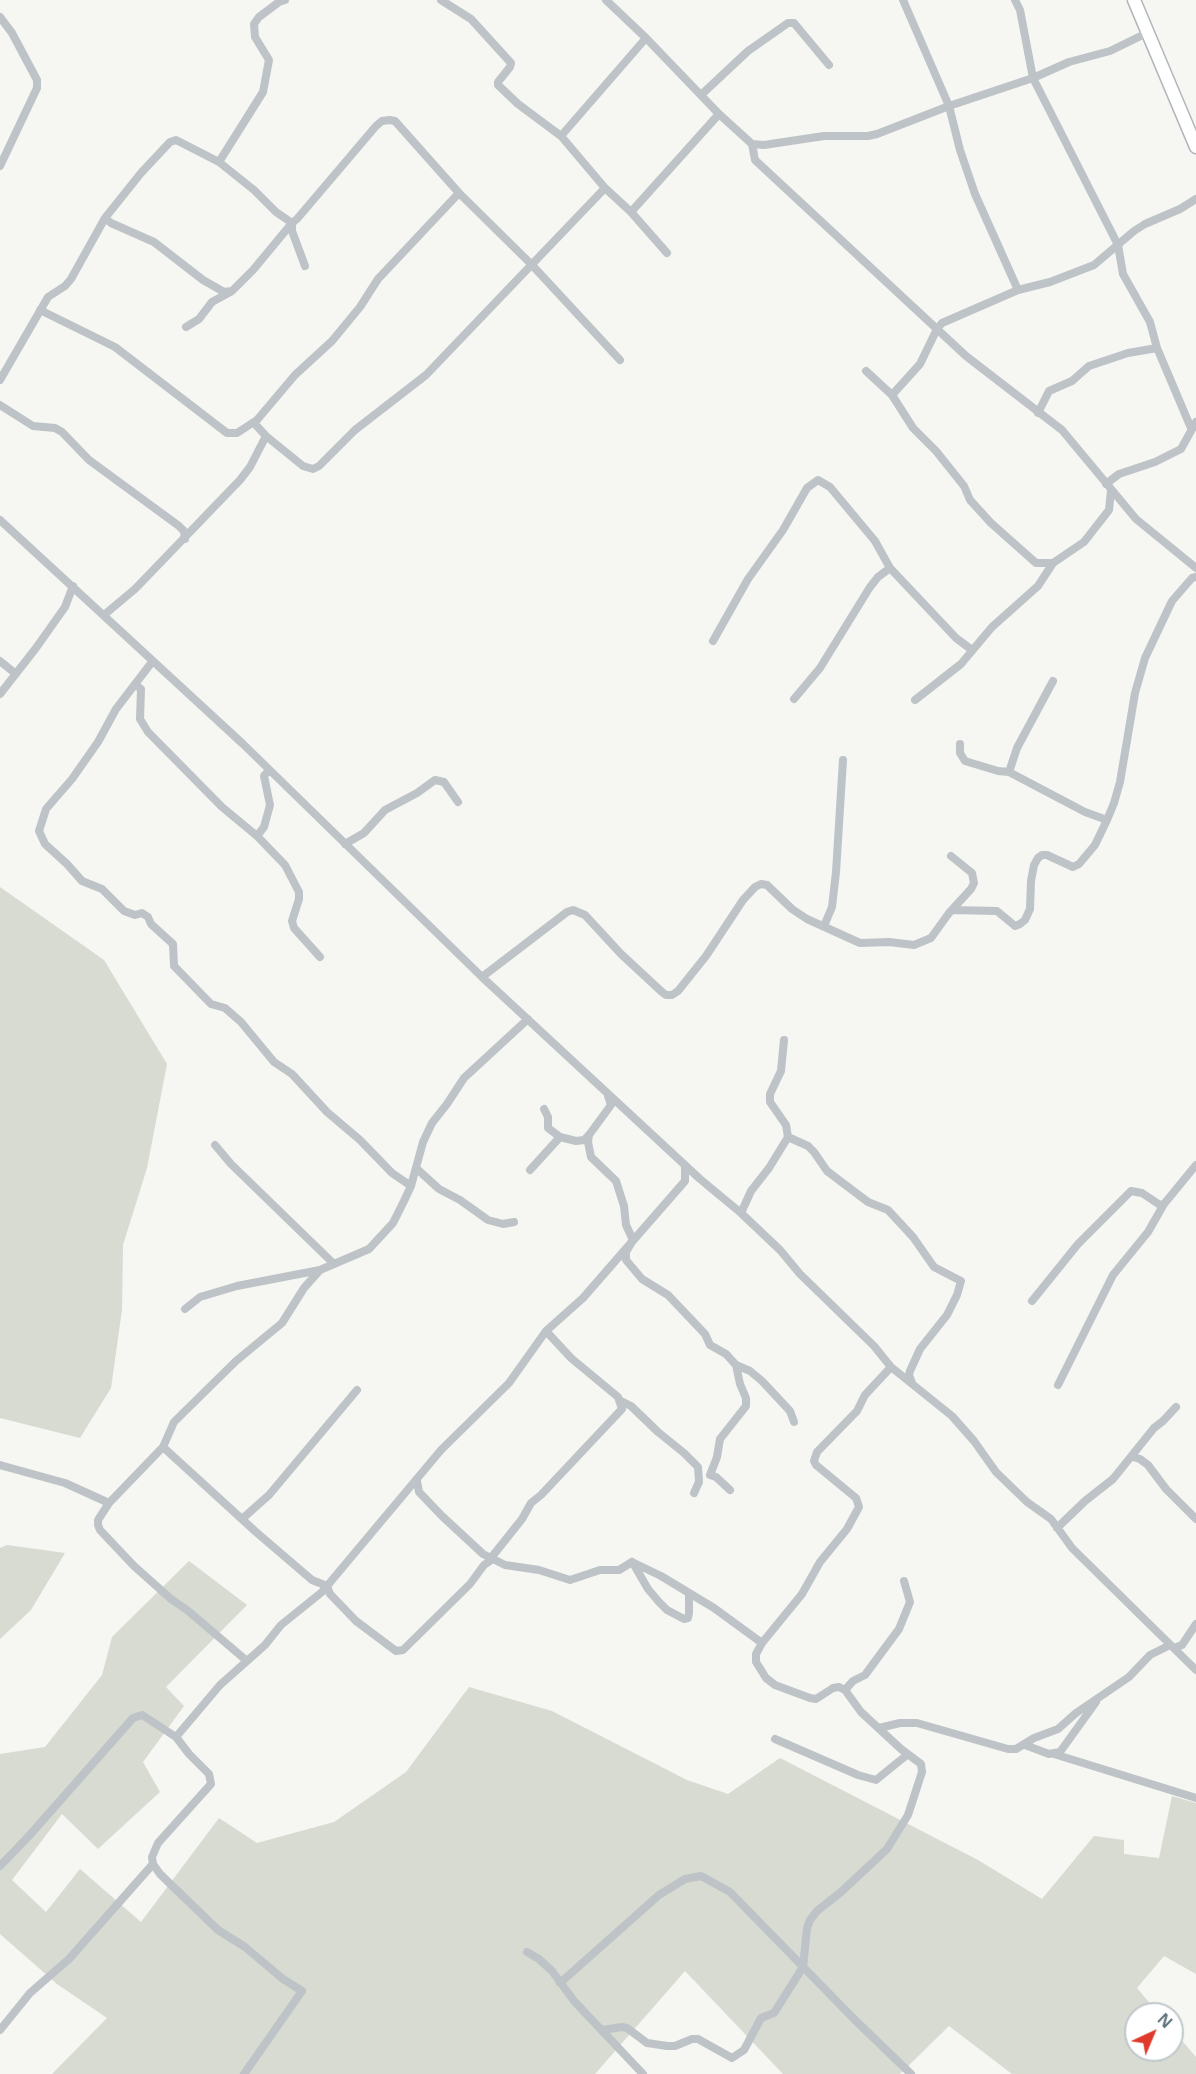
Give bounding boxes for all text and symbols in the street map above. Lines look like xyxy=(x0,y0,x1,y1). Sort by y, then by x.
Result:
north arrow xyxy=(1124,2002,1184,2062)
text: N xyxy=(1153,2008,1177,2033)

